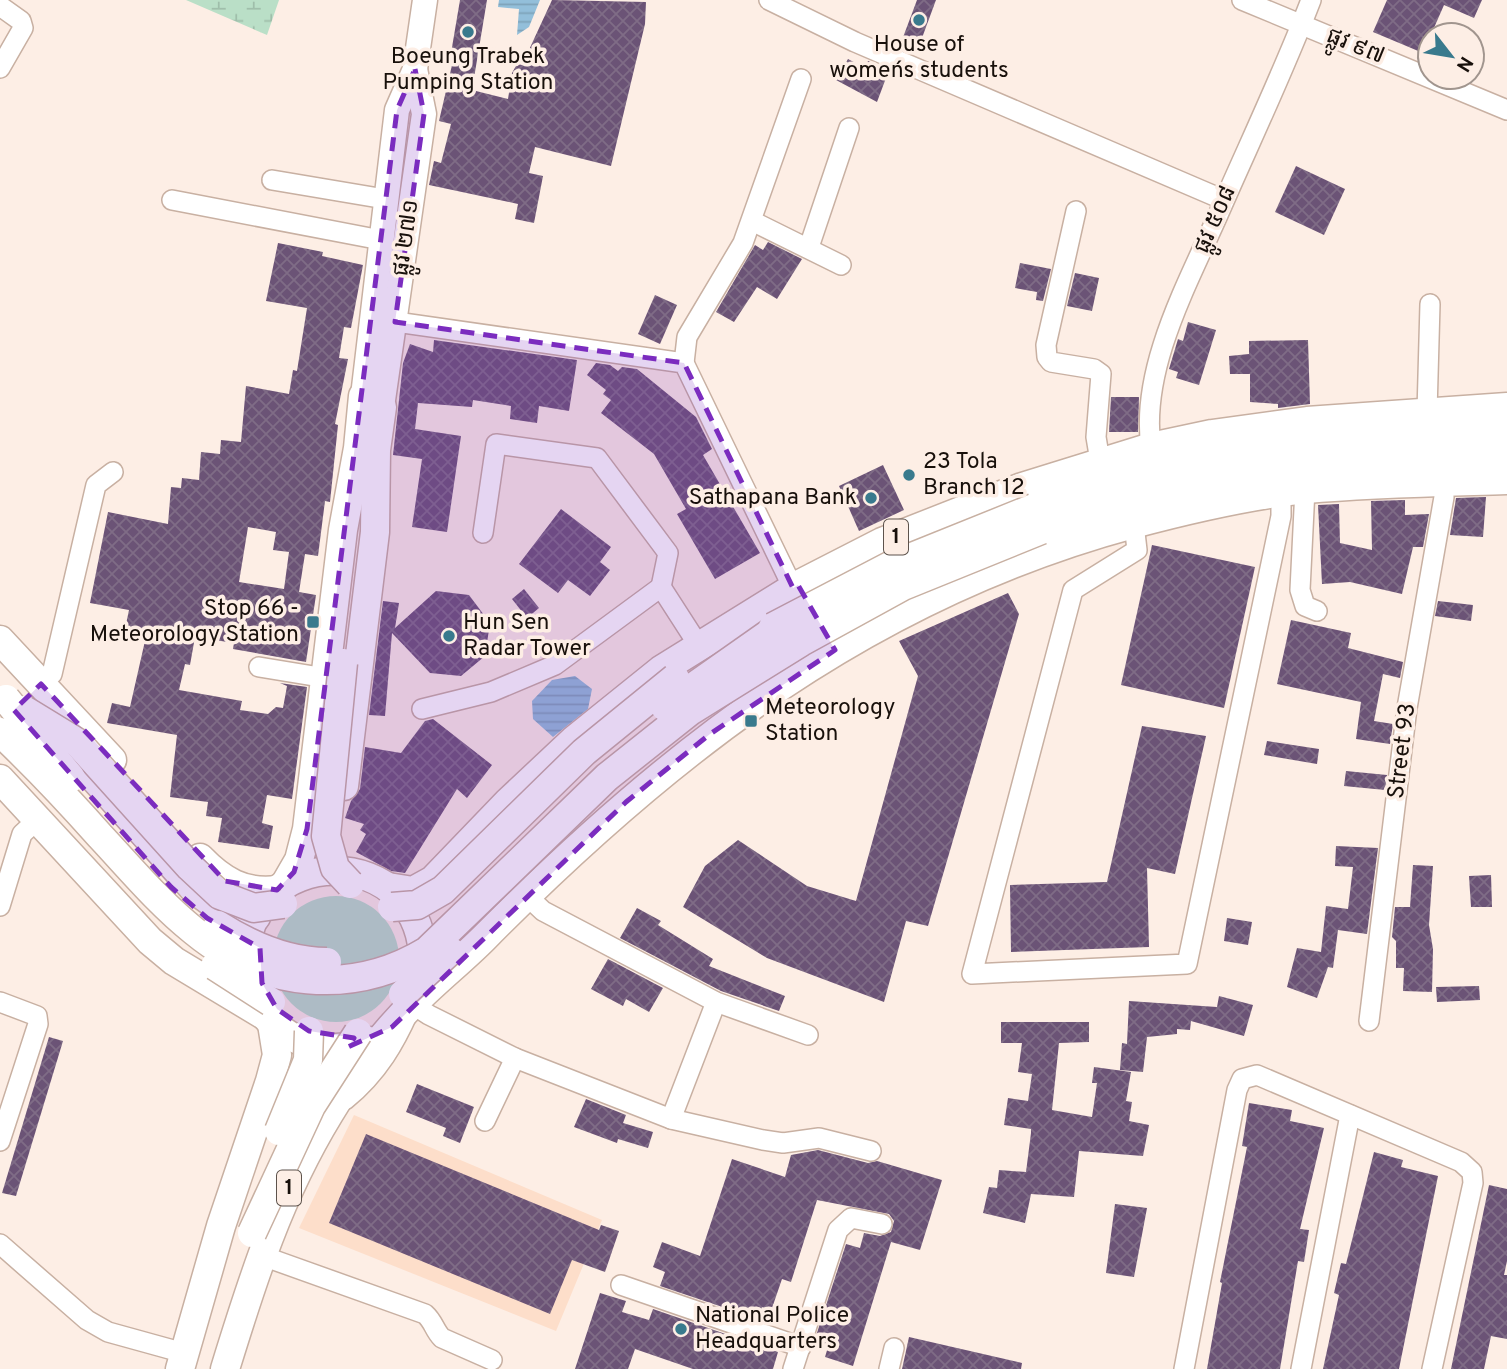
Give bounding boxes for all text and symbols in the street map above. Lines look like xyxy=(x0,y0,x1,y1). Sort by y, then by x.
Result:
marker: House of women´s students xyxy=(911,12,927,28)
north arrow xyxy=(1416,21,1486,91)
street label: ផ្លូវ ៩៧ xyxy=(1320,22,1388,76)
marker: Boeung Trabek Pumping Station xyxy=(460,24,476,40)
place label: House of women´s students xyxy=(829,31,1009,86)
place label: Boeung Trabek Pumping Station xyxy=(382,43,554,98)
text: N xyxy=(1450,52,1478,76)
street label: ផ្លូវ ៥០៨ xyxy=(1188,182,1248,260)
street label: ផ្លូវ ២៧១ xyxy=(387,198,432,279)
place label: 23 Tola Branch 12 xyxy=(923,448,1025,503)
marker: 23 Tola Branch 12 xyxy=(901,467,917,483)
place label: Sathapana Bank xyxy=(689,484,857,513)
marker: Sathapana Bank xyxy=(863,490,879,506)
road number: 1 xyxy=(884,520,908,554)
place label: Stop 66 - Meteorology Station xyxy=(90,595,299,650)
place label: Hun Sen Radar Tower xyxy=(463,609,591,664)
marker: Stop 66 - Meteorology Station xyxy=(305,614,321,630)
marker: Hun Sen Radar Tower xyxy=(441,628,457,644)
place label: Meteorology Station xyxy=(765,694,895,749)
street label: Street 93 xyxy=(1383,701,1423,801)
marker: Meteorology Station xyxy=(743,713,759,729)
road number: 1 xyxy=(277,1170,301,1206)
place label: National Police Headquarters xyxy=(695,1302,849,1357)
marker: National Police Headquarters xyxy=(673,1321,689,1337)

